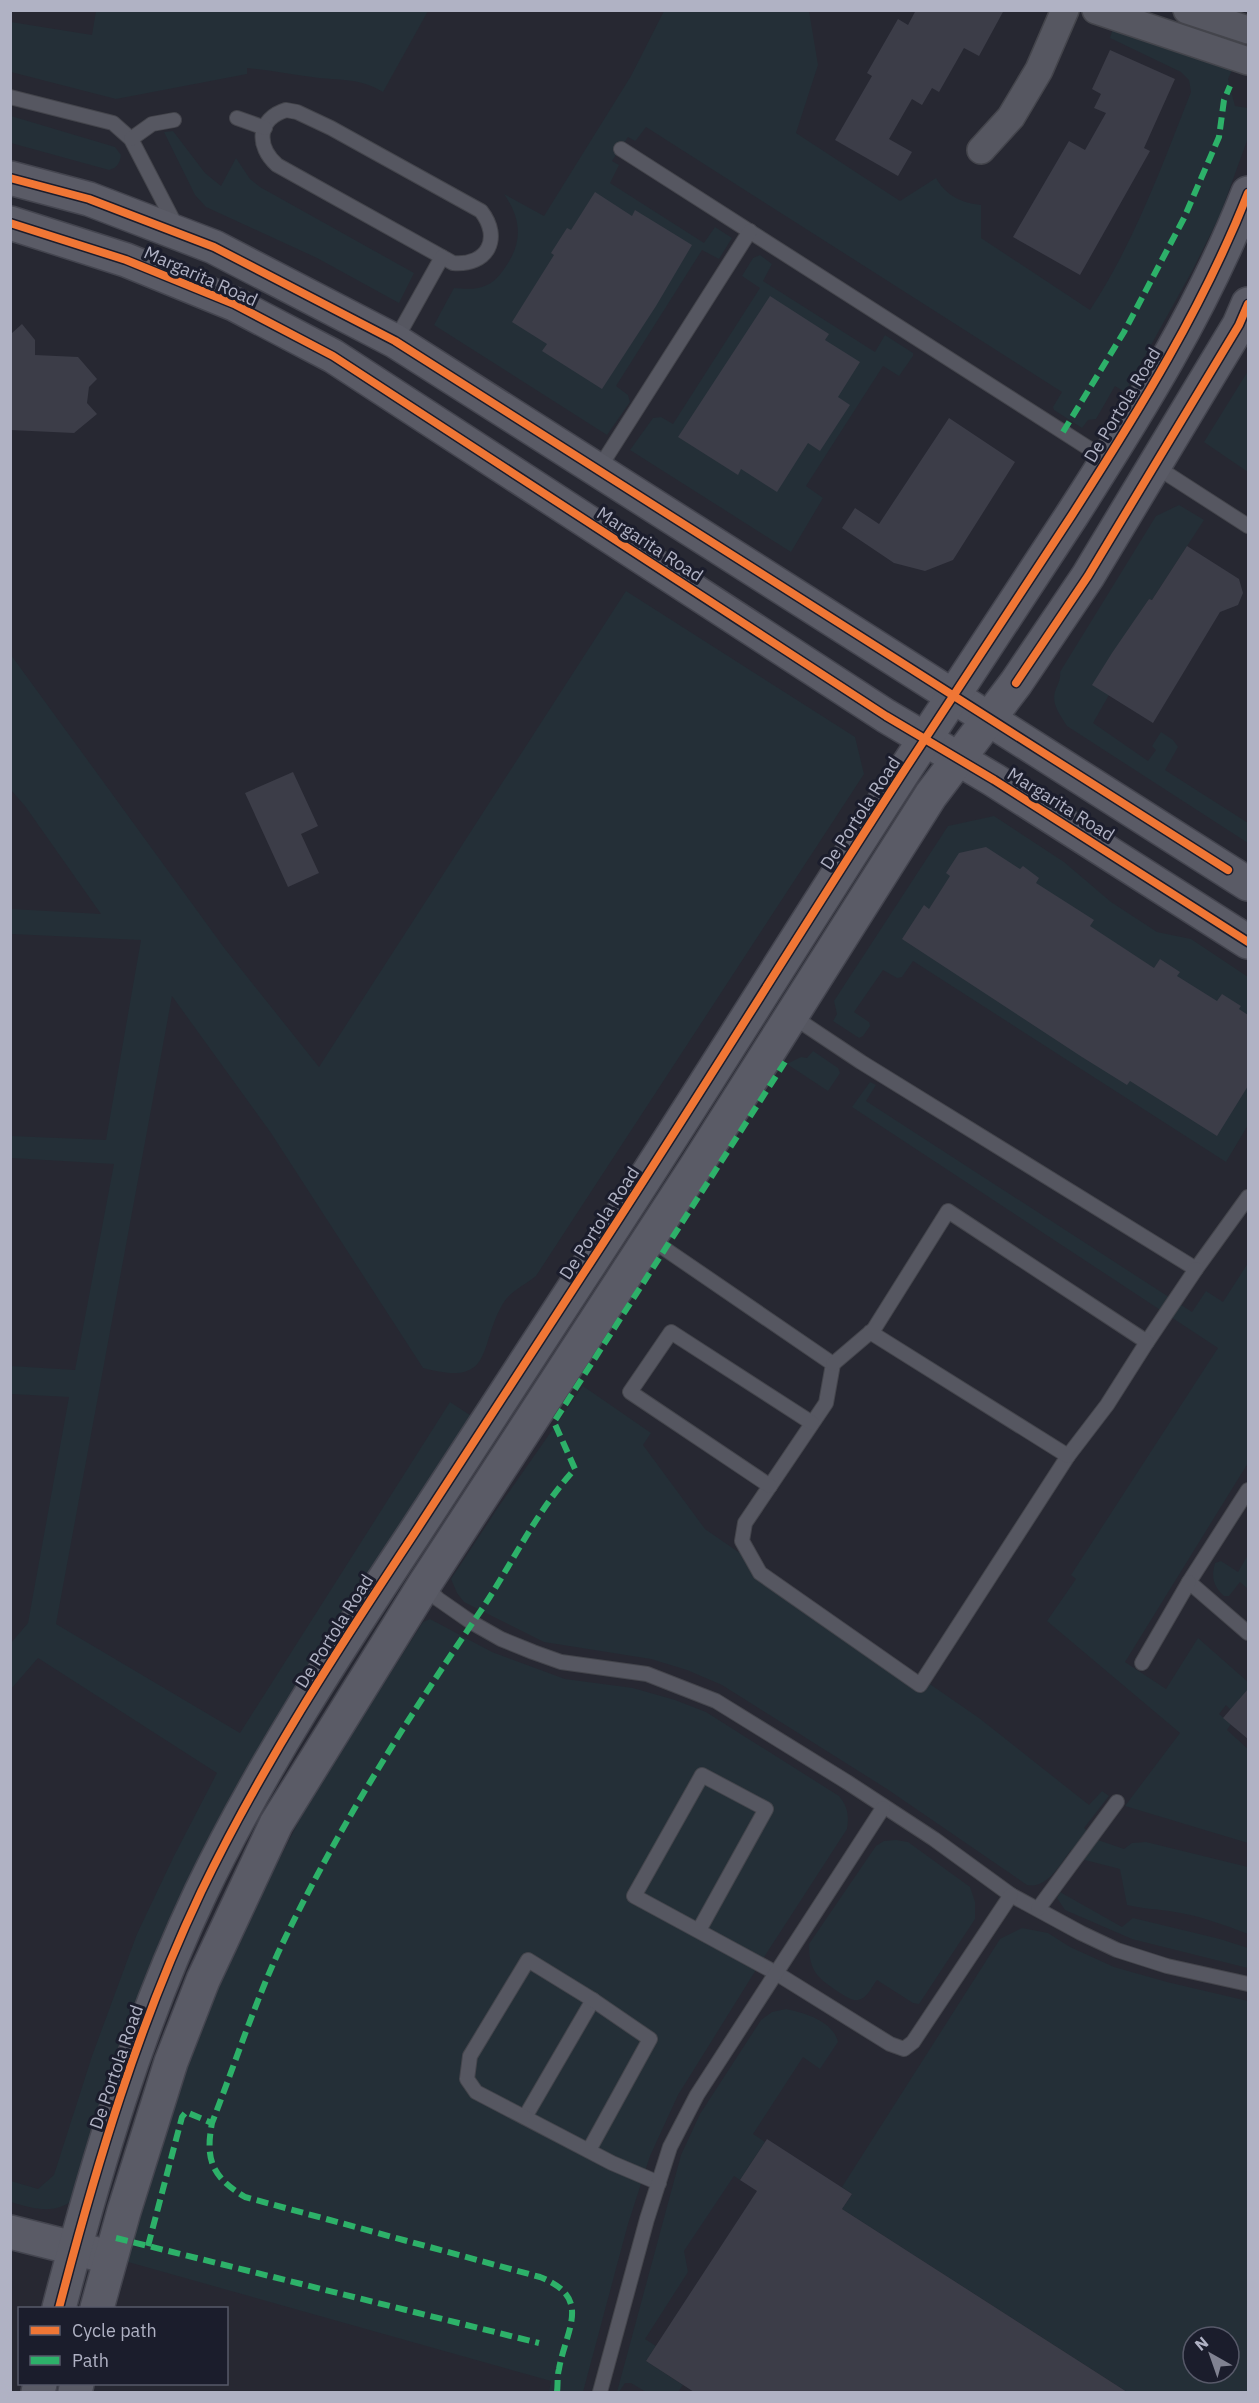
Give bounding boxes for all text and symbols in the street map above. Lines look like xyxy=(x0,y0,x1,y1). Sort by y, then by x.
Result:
street label: Margarita Road xyxy=(141,241,261,311)
street label: De Portola Road xyxy=(1079,343,1165,467)
street label: Margarita Road xyxy=(593,501,707,587)
street label: De Portola Road xyxy=(815,752,905,874)
street label: Margarita Road xyxy=(1003,762,1119,846)
street label: De Portola Road xyxy=(554,1162,644,1284)
street label: De Portola Road xyxy=(290,1570,378,1692)
street label: De Portola Road xyxy=(84,2002,148,2132)
legend xyxy=(18,2307,228,2385)
text: Cycle path xyxy=(72,2319,157,2342)
north arrow xyxy=(1181,2325,1241,2385)
text: N xyxy=(1190,2332,1212,2355)
text: Path xyxy=(72,2349,109,2372)

